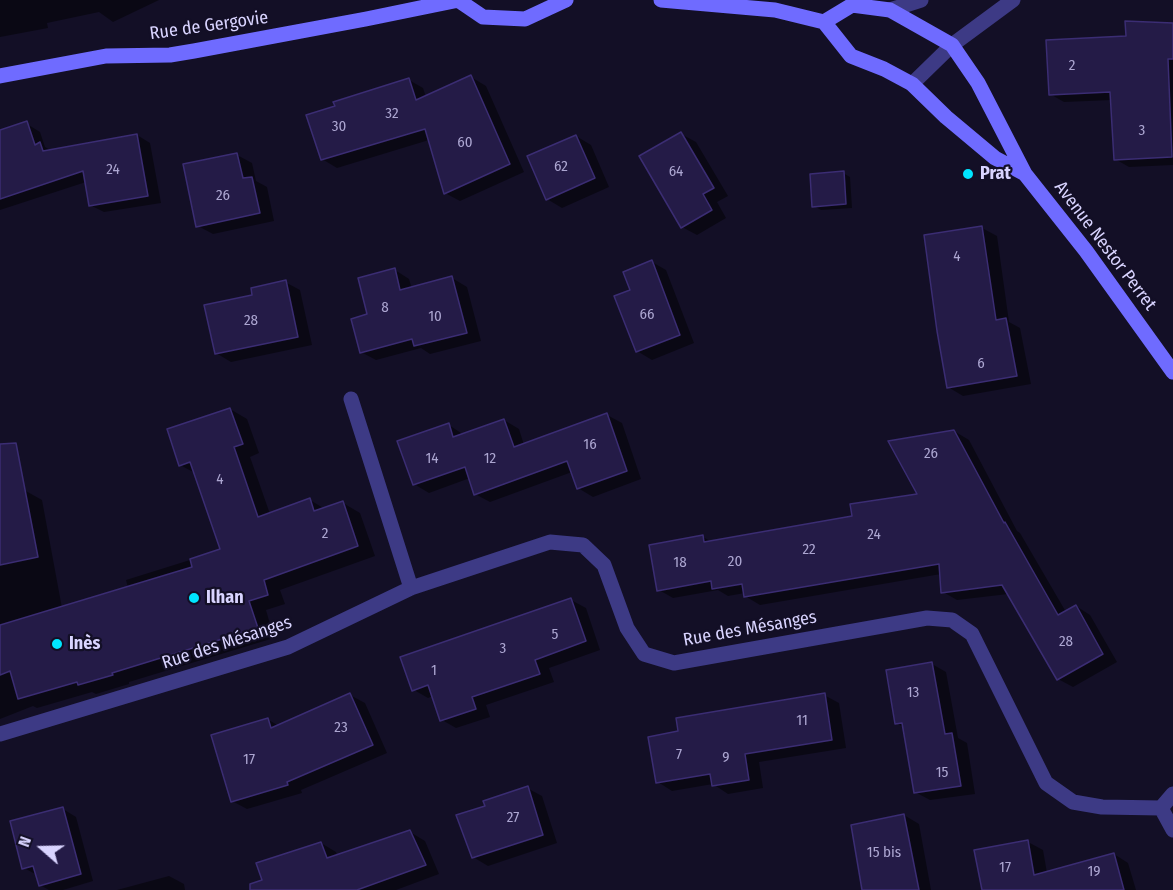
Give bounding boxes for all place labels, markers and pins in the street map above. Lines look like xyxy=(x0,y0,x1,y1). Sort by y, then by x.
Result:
place label: Prat xyxy=(980,163,1011,185)
marker: Prat xyxy=(961,167,975,181)
place label: Ilhan xyxy=(206,587,244,609)
marker: Ilhan xyxy=(187,591,201,605)
place label: Inès xyxy=(69,633,100,655)
marker: Inès xyxy=(50,637,64,651)

